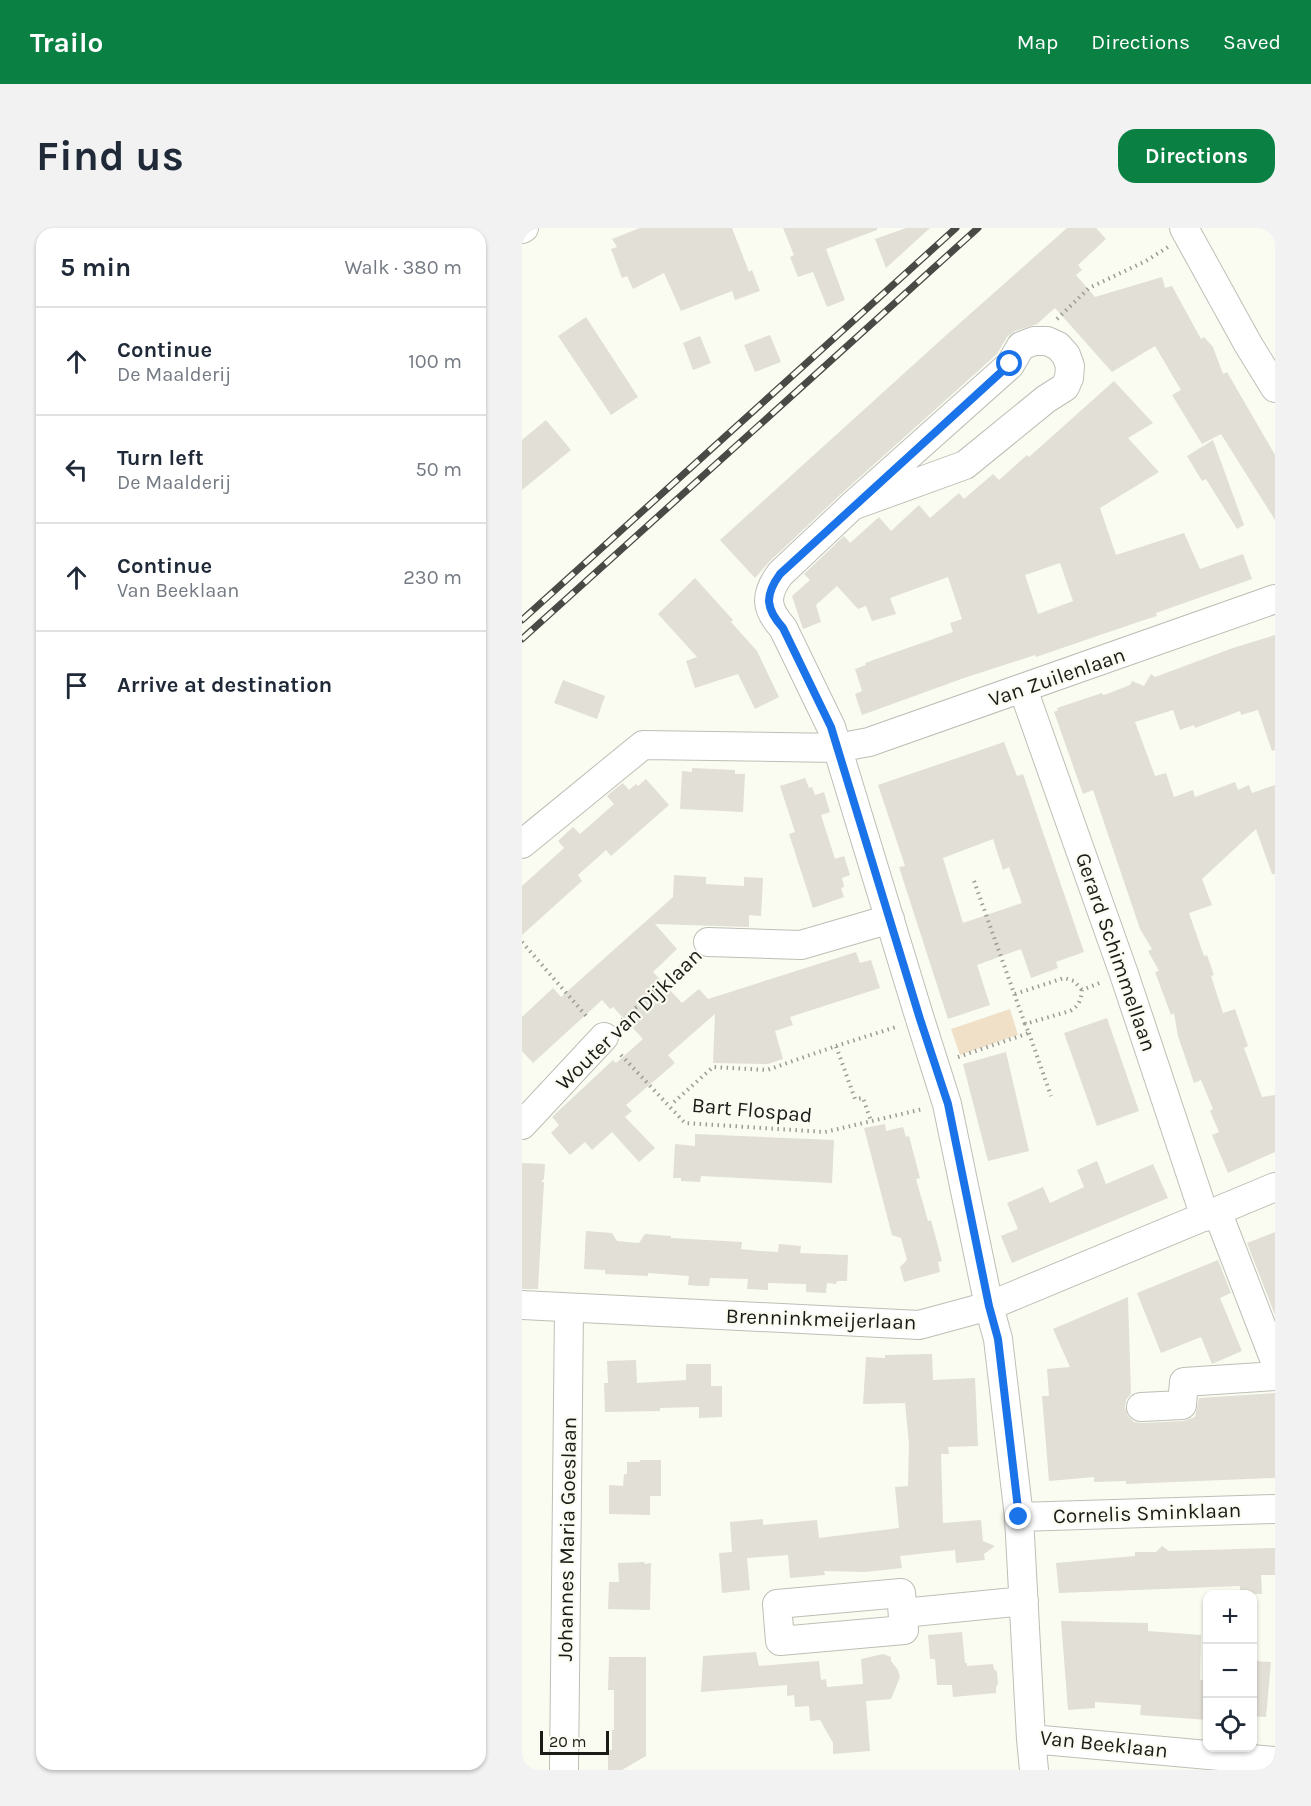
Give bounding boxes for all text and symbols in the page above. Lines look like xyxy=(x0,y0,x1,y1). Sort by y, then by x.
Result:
text: Trailo xyxy=(30,26,103,59)
text: Map xyxy=(1017,30,1058,54)
text: Directions xyxy=(1091,30,1190,54)
text: Saved xyxy=(1223,30,1281,54)
button: Directions xyxy=(1118,129,1275,183)
text: Find us xyxy=(36,131,184,181)
text: 5 min xyxy=(60,252,131,283)
text: Walk · 380 m xyxy=(344,256,462,279)
text: Continue xyxy=(117,337,212,363)
icon: ahead xyxy=(60,345,93,378)
text: 100 m xyxy=(408,350,462,373)
route start xyxy=(996,350,1022,376)
text: De Maalderij xyxy=(117,363,231,386)
text: Turn left xyxy=(117,445,204,471)
icon: left xyxy=(60,453,93,486)
text: 50 m xyxy=(415,458,462,481)
text: De Maalderij xyxy=(117,471,231,494)
text: Continue xyxy=(117,553,212,579)
icon: ahead xyxy=(60,561,93,594)
text: 230 m xyxy=(403,566,462,589)
text: Van Beeklaan xyxy=(117,579,239,602)
street label: Van Zuilenlaan xyxy=(986,642,1128,712)
icon: arrive xyxy=(60,669,93,702)
text: Arrive at destination xyxy=(117,672,332,698)
street label: Gerard Schimmellaan xyxy=(1071,849,1161,1055)
street label: Wouter van Dijklaan xyxy=(551,943,707,1095)
street label: Bart Flospad xyxy=(691,1093,813,1127)
street label: Brenninkmeijerlaan xyxy=(725,1304,917,1334)
street label: Johannes Maria Goeslaan xyxy=(553,1417,581,1661)
street label: Cornelis Sminklaan xyxy=(1052,1498,1242,1528)
route end xyxy=(1005,1503,1031,1529)
map controls xyxy=(1203,1590,1257,1752)
button: + xyxy=(1203,1590,1257,1644)
button: − xyxy=(1203,1644,1257,1698)
button: locate xyxy=(1203,1698,1257,1752)
street label: Van Beeklaan xyxy=(1039,1725,1169,1763)
scale bar xyxy=(540,1728,609,1756)
text: 20 m xyxy=(549,1732,587,1751)

